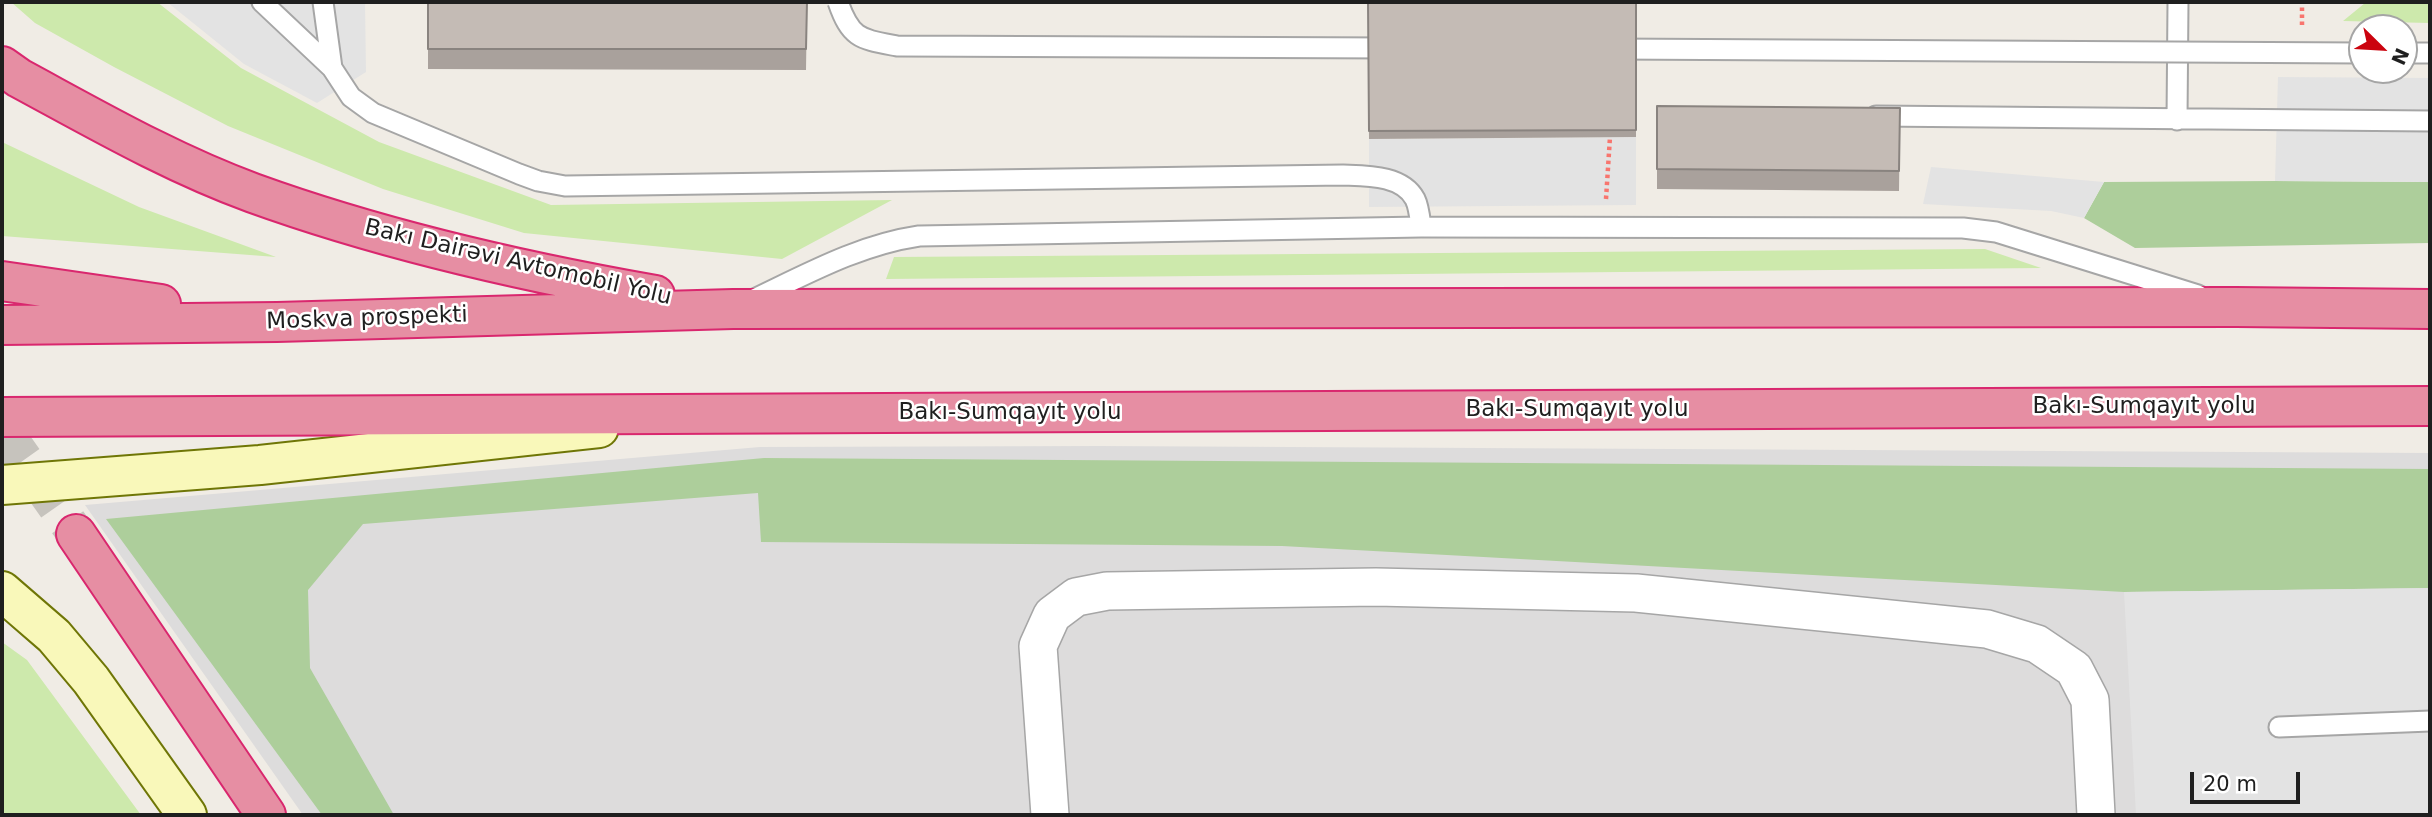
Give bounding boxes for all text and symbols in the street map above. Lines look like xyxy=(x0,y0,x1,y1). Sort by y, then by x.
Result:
north arrow xyxy=(2348,14,2418,84)
text: N xyxy=(2387,45,2414,68)
street label: Bakı Dairəvi Avtomobil Yolu xyxy=(362,214,674,312)
street label: Moskva prospekti xyxy=(266,302,468,336)
street label: Bakı-Sumqayıt yolu xyxy=(2032,393,2256,421)
street label: Bakı-Sumqayıt yolu xyxy=(1465,396,1689,424)
street label: Bakı-Sumqayıt yolu xyxy=(898,399,1122,427)
scale bar xyxy=(2194,758,2304,802)
text: 20 m xyxy=(2203,772,2257,796)

